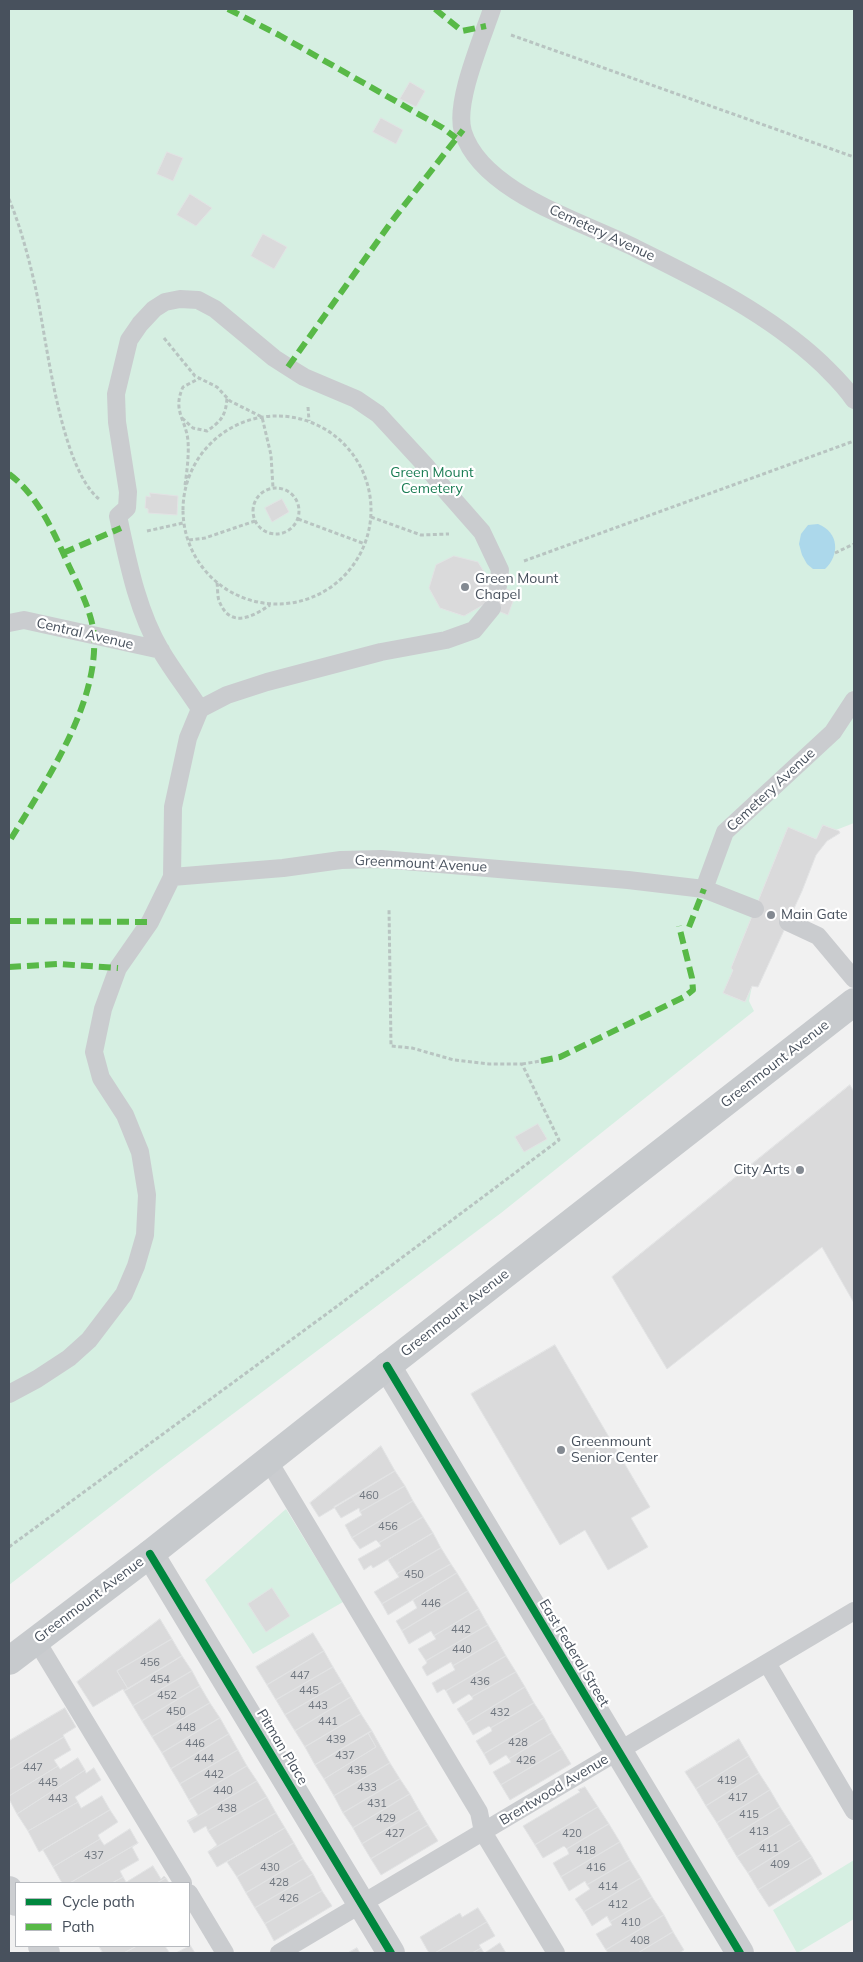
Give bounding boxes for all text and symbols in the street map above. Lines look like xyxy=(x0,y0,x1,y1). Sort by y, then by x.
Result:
street label: Cemetery Avenue xyxy=(547,201,657,265)
park label: Green Mount Cemetery xyxy=(390,465,474,498)
place label: Green Mount Chapel xyxy=(475,571,559,604)
marker: Green Mount Chapel xyxy=(459,581,471,593)
street label: Central Avenue xyxy=(35,615,135,653)
street label: Cemetery Avenue xyxy=(723,745,819,835)
street label: Greenmount Avenue xyxy=(354,852,488,876)
place label: Main Gate xyxy=(781,907,848,923)
marker: Main Gate xyxy=(765,909,777,921)
street label: Greenmount Avenue xyxy=(718,1017,832,1111)
place label: City Arts xyxy=(733,1162,790,1178)
marker: City Arts xyxy=(794,1164,806,1176)
street label: Greenmount Avenue xyxy=(398,1266,512,1360)
place label: Greenmount Senior Center xyxy=(571,1434,658,1466)
marker: Greenmount Senior Center xyxy=(555,1444,567,1456)
house number: 460 xyxy=(359,1489,379,1503)
house number: 456 xyxy=(378,1520,398,1534)
street label: Greenmount Avenue xyxy=(31,1553,147,1647)
house number: 450 xyxy=(404,1568,424,1582)
street label: East Federal Street xyxy=(535,1596,613,1710)
house number: 446 xyxy=(421,1597,441,1611)
house number: 442 xyxy=(451,1623,471,1637)
house number: 440 xyxy=(452,1643,472,1657)
house number: 456 xyxy=(140,1656,160,1670)
house number: 447 xyxy=(290,1669,310,1683)
house number: 454 xyxy=(150,1673,170,1687)
house number: 436 xyxy=(470,1675,490,1689)
house number: 445 xyxy=(299,1684,319,1698)
house number: 452 xyxy=(157,1689,177,1703)
house number: 443 xyxy=(308,1699,328,1713)
house number: 450 xyxy=(166,1705,186,1719)
street label: Pitman Place xyxy=(253,1706,311,1788)
house number: 432 xyxy=(490,1706,510,1720)
house number: 441 xyxy=(318,1715,338,1729)
house number: 448 xyxy=(176,1721,196,1735)
house number: 439 xyxy=(326,1733,346,1747)
house number: 428 xyxy=(508,1736,528,1750)
house number: 446 xyxy=(185,1737,205,1751)
house number: 437 xyxy=(335,1749,355,1763)
street label: Brentwood Avenue xyxy=(496,1751,612,1829)
house number: 444 xyxy=(194,1752,214,1766)
house number: 426 xyxy=(516,1754,536,1768)
house number: 447 xyxy=(23,1761,43,1775)
house number: 435 xyxy=(347,1764,367,1778)
house number: 442 xyxy=(204,1768,224,1782)
house number: 419 xyxy=(717,1774,737,1788)
house number: 445 xyxy=(38,1776,58,1790)
house number: 433 xyxy=(357,1781,377,1795)
house number: 440 xyxy=(213,1784,233,1798)
house number: 417 xyxy=(728,1791,748,1805)
house number: 443 xyxy=(48,1792,68,1806)
house number: 431 xyxy=(367,1797,387,1811)
house number: 438 xyxy=(217,1802,237,1816)
house number: 415 xyxy=(739,1808,759,1822)
house number: 429 xyxy=(376,1812,396,1826)
house number: 413 xyxy=(749,1825,769,1839)
house number: 427 xyxy=(385,1827,405,1841)
house number: 420 xyxy=(562,1827,582,1841)
house number: 411 xyxy=(759,1842,779,1856)
house number: 418 xyxy=(576,1844,596,1858)
house number: 437 xyxy=(84,1849,104,1863)
house number: 409 xyxy=(770,1858,790,1872)
house number: 430 xyxy=(260,1861,280,1875)
house number: 416 xyxy=(586,1861,606,1875)
house number: 428 xyxy=(269,1876,289,1890)
house number: 414 xyxy=(598,1880,618,1894)
legend xyxy=(15,1882,190,1947)
text: Cycle path xyxy=(62,1892,135,1911)
house number: 426 xyxy=(279,1892,299,1906)
house number: 412 xyxy=(608,1898,628,1912)
house number: 410 xyxy=(621,1916,641,1930)
text: Path xyxy=(62,1917,94,1936)
house number: 408 xyxy=(630,1934,650,1948)

